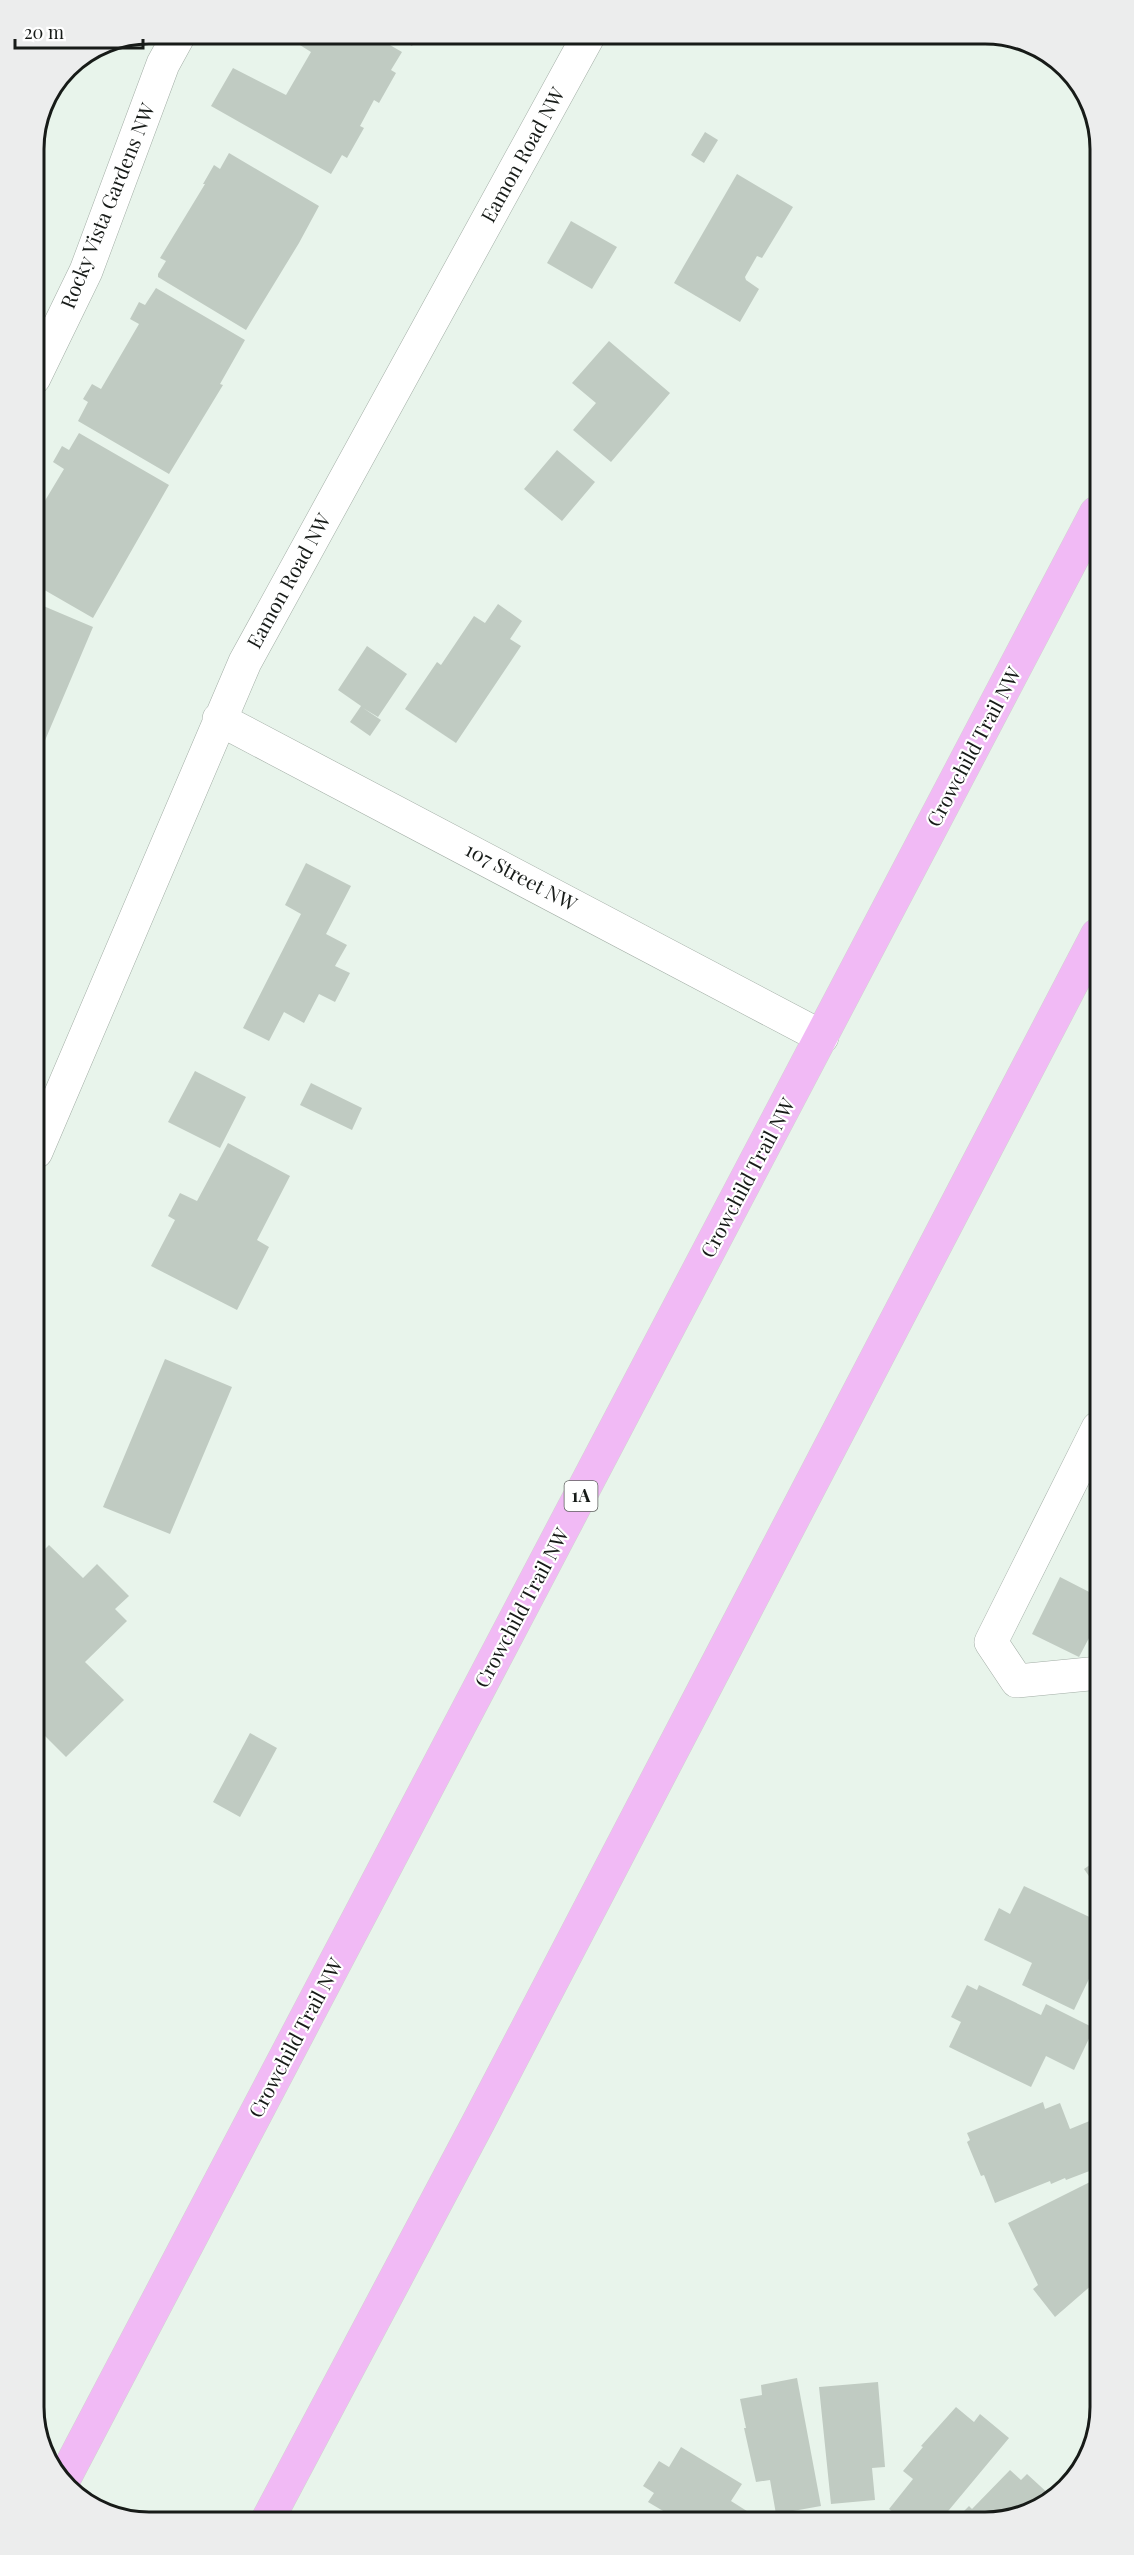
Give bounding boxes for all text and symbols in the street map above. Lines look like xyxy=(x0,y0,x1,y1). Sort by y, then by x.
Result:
scale bar xyxy=(15,12,142,50)
text: 20 m xyxy=(24,20,64,44)
street label: Eamon Road NW xyxy=(473,81,570,227)
street label: Rocky Vista Gardens NW xyxy=(53,98,161,312)
street label: Eamon Road NW xyxy=(239,507,336,653)
street label: Crowchild Trail NW xyxy=(919,661,1027,831)
street label: 107 Street NW xyxy=(461,835,583,917)
street label: Crowchild Trail NW xyxy=(693,1092,801,1262)
road number: 1A xyxy=(564,1481,598,1511)
street label: Crowchild Trail NW xyxy=(467,1522,575,1692)
street label: Crowchild Trail NW xyxy=(241,1952,349,2122)

